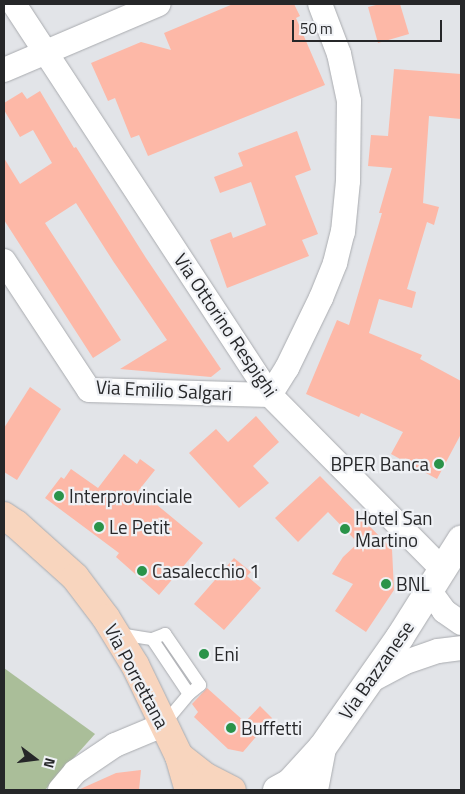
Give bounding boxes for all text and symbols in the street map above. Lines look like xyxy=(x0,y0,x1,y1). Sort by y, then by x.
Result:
scale bar xyxy=(295,10,445,42)
text: 50 m xyxy=(300,17,333,40)
street label: Via Ottorino Respighi xyxy=(170,249,282,401)
street label: Via Emilio Salgari xyxy=(95,375,233,405)
place label: BPER Banca xyxy=(330,453,429,475)
marker: BPER Banca xyxy=(433,458,445,470)
place label: Interprovinciale xyxy=(69,485,192,507)
marker: Interprovinciale xyxy=(53,490,65,502)
place label: Hotel San Martino xyxy=(355,507,433,551)
place label: Le Petit xyxy=(109,516,170,538)
marker: Le Petit xyxy=(93,521,105,533)
marker: Hotel San Martino xyxy=(339,523,351,535)
place label: Casalecchio 1 xyxy=(152,560,260,582)
marker: Casalecchio 1 xyxy=(136,565,148,577)
place label: BNL xyxy=(396,573,430,595)
marker: BNL xyxy=(380,578,392,590)
street label: Via Bazzanese xyxy=(334,616,418,724)
street label: Via Porrettana xyxy=(100,620,174,732)
place label: Eni xyxy=(214,643,239,665)
marker: Eni xyxy=(198,648,210,660)
place label: Buffetti xyxy=(241,717,302,739)
marker: Buffetti xyxy=(225,722,237,734)
north arrow xyxy=(10,734,60,784)
text: N xyxy=(39,756,61,770)

